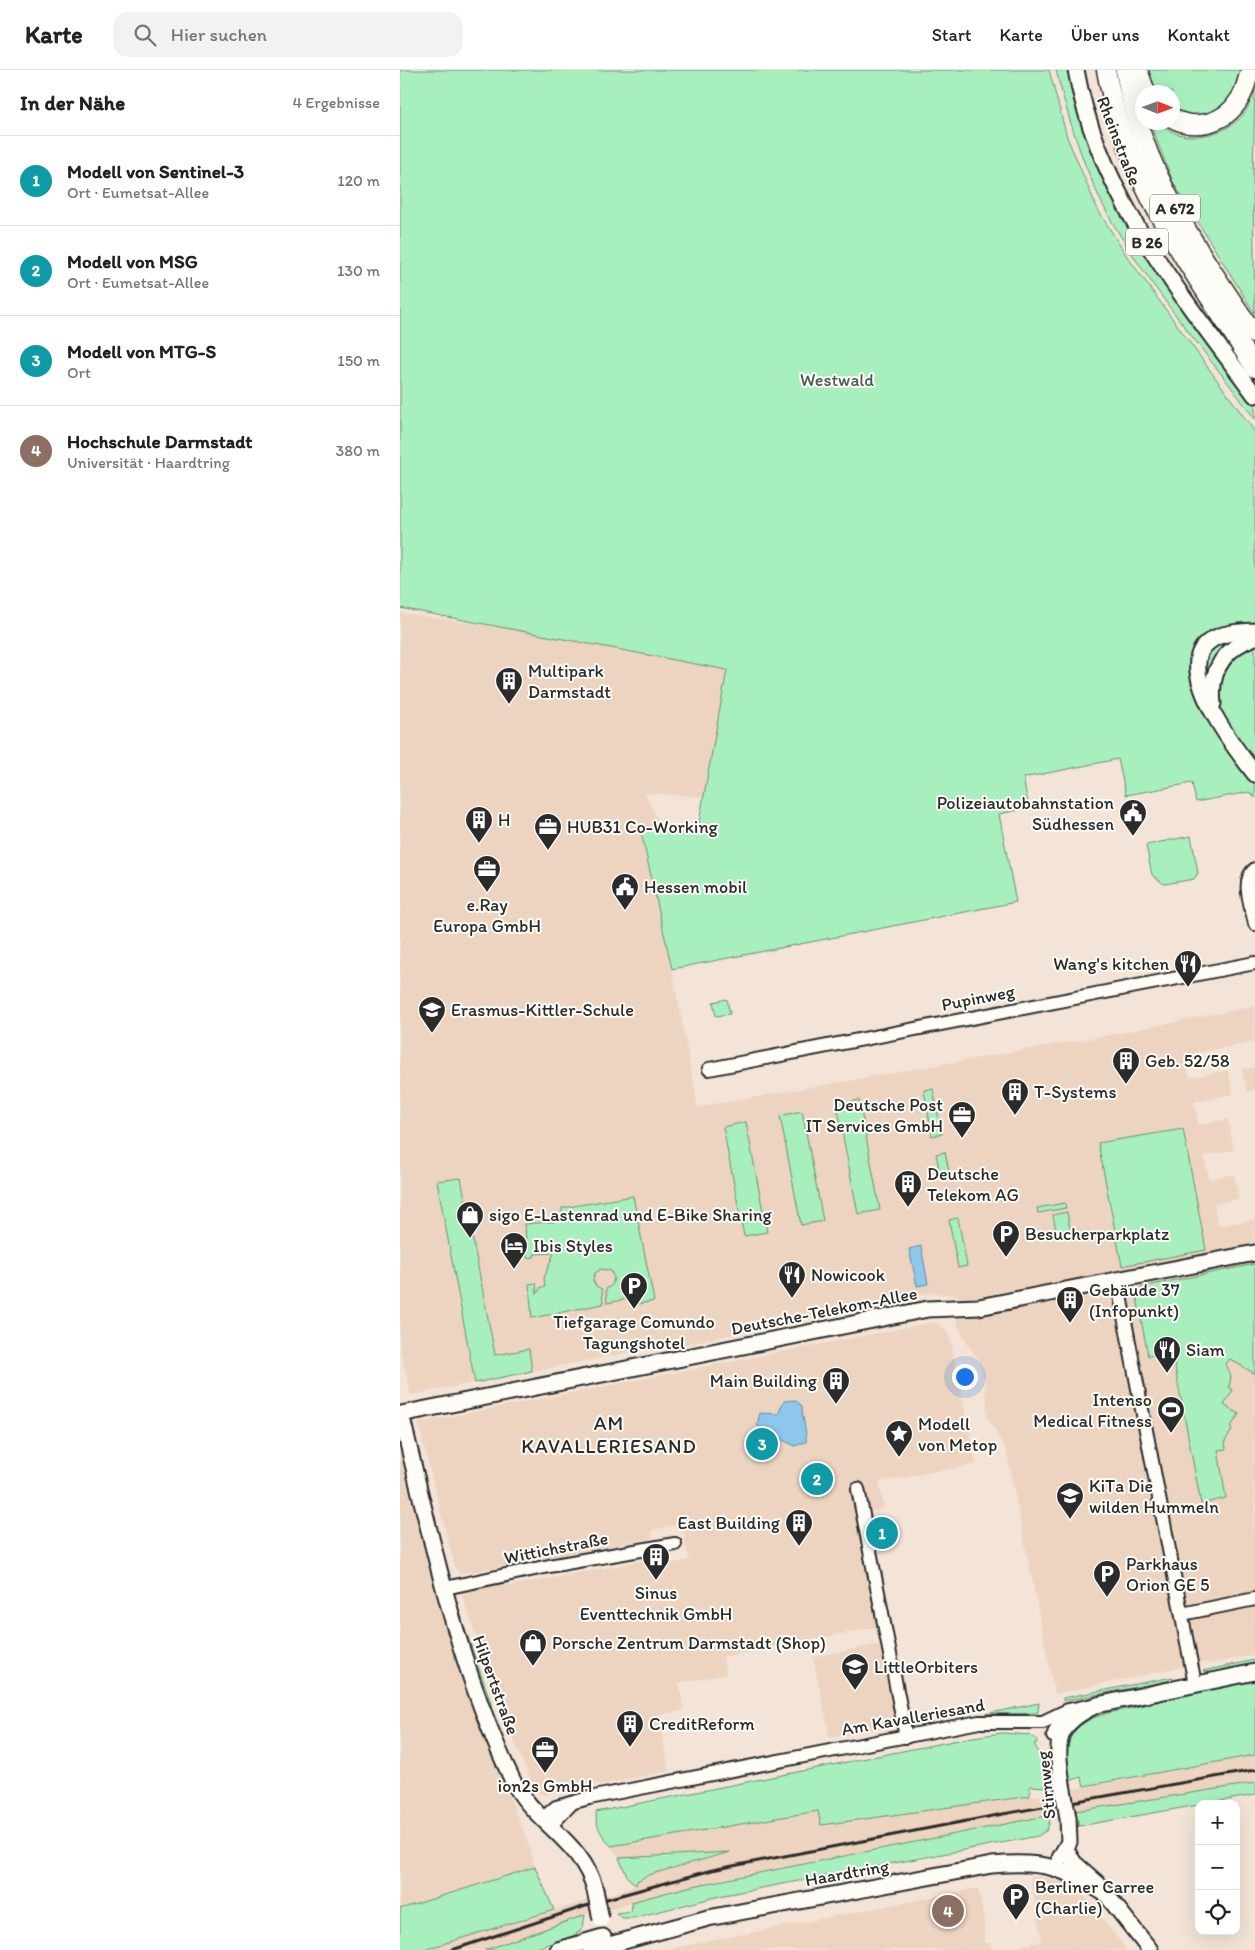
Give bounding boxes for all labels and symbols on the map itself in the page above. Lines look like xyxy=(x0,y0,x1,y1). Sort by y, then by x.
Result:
north arrow xyxy=(1135,85,1180,130)
street label: Rheinstraße xyxy=(1092,93,1146,189)
road number: A 672 xyxy=(1150,195,1200,222)
road number: B 26 xyxy=(1126,228,1168,256)
park label: Westwald xyxy=(800,369,874,391)
place label: Multipark Darmstadt xyxy=(528,660,611,703)
building icon: Multipark Darmstadt xyxy=(494,666,524,705)
place label: Polizeiautobahnstation Südhessen xyxy=(937,792,1114,835)
public building icon: Polizeiautobahnstation Südhessen xyxy=(1118,798,1148,837)
building icon: H xyxy=(464,805,494,844)
place label: H xyxy=(498,809,510,831)
office icon: HUB31 Co-Working xyxy=(533,812,563,851)
place label: HUB31 Co-Working xyxy=(567,816,719,838)
office icon: e.Ray Europa GmbH xyxy=(472,854,502,893)
public building icon: Hessen mobil xyxy=(610,872,640,911)
place label: Hessen mobil xyxy=(644,876,747,898)
place label: e.Ray Europa GmbH xyxy=(433,894,541,937)
restaurant icon: Wang's kitchen xyxy=(1173,949,1203,988)
place label: Wang's kitchen xyxy=(1053,953,1169,975)
street label: Pupinweg xyxy=(940,980,1017,1016)
school or university icon: Erasmus-Kittler-Schule xyxy=(417,995,447,1034)
place label: Erasmus-Kittler-Schule xyxy=(451,999,634,1021)
building icon: Geb. 52/58 xyxy=(1111,1046,1141,1085)
place label: Geb. 52/58 xyxy=(1145,1050,1230,1072)
building icon: T-Systems xyxy=(1000,1077,1030,1116)
place label: T-Systems xyxy=(1034,1081,1116,1103)
place label: Deutsche Post IT Services GmbH xyxy=(805,1094,943,1137)
office icon: Deutsche Post IT Services GmbH xyxy=(947,1100,977,1139)
place label: Deutsche Telekom AG xyxy=(927,1163,1019,1206)
building icon: Deutsche Telekom AG xyxy=(893,1169,923,1208)
shop icon: sigo E-Lastenrad und E-Bike Sharing xyxy=(455,1200,485,1239)
place label: sigo E-Lastenrad und E-Bike Sharing xyxy=(489,1204,773,1226)
parking icon: Besucherparkplatz xyxy=(991,1219,1021,1258)
place label: Besucherparkplatz xyxy=(1025,1223,1169,1245)
hotel icon: Ibis Styles xyxy=(499,1231,529,1270)
place label: Ibis Styles xyxy=(533,1235,613,1257)
restaurant icon: Nowicook xyxy=(777,1260,807,1299)
place label: Nowicook xyxy=(811,1264,886,1286)
parking icon: Tiefgarage Comundo Tagungshotel xyxy=(619,1271,649,1310)
place label: Gebäude 37 (Infopunkt) xyxy=(1089,1279,1180,1322)
street label: Deutsche-Telekom-Allee xyxy=(729,1282,919,1340)
building icon: Gebäude 37 (Infopunkt) xyxy=(1055,1285,1085,1324)
place label: Tiefgarage Comundo Tagungshotel xyxy=(553,1311,715,1354)
restaurant icon: Siam xyxy=(1152,1335,1182,1374)
place label: Siam xyxy=(1186,1339,1225,1361)
your location xyxy=(952,1364,978,1390)
building icon: Main Building xyxy=(821,1366,851,1405)
place label: Main Building xyxy=(710,1370,818,1392)
place label: Intenso Medical Fitness xyxy=(1033,1389,1152,1432)
sports icon: Intenso Medical Fitness xyxy=(1156,1395,1186,1434)
district label: AM KAVALLERIESAND xyxy=(521,1411,697,1458)
place label: Modell von Metop xyxy=(918,1413,997,1456)
place icon: Modell von Metop xyxy=(884,1419,914,1458)
pin: 3 xyxy=(746,1425,778,1463)
pin: 2 xyxy=(801,1460,833,1498)
place label: KiTa Die wilden Hummeln xyxy=(1089,1475,1219,1518)
school or university icon: KiTa Die wilden Hummeln xyxy=(1055,1481,1085,1520)
building icon: East Building xyxy=(784,1508,814,1547)
place label: East Building xyxy=(677,1512,781,1534)
pin: 1 xyxy=(866,1514,898,1552)
street label: Wittichstraße xyxy=(502,1527,610,1569)
building icon: Sinus Eventtechnik GmbH xyxy=(641,1542,671,1581)
place label: Parkhaus Orion GE 5 xyxy=(1126,1553,1209,1596)
parking icon: Parkhaus Orion GE 5 xyxy=(1092,1559,1122,1598)
place label: Sinus Eventtechnik GmbH xyxy=(580,1582,732,1625)
shop icon: Porsche Zentrum Darmstadt (Shop) xyxy=(518,1628,548,1667)
street label: Hilpertstraße xyxy=(468,1632,524,1738)
place label: Porsche Zentrum Darmstadt (Shop) xyxy=(552,1632,826,1654)
school or university icon: LittleOrbiters xyxy=(840,1652,870,1691)
place label: LittleOrbiters xyxy=(874,1656,978,1678)
street label: Am Kavalleriesand xyxy=(840,1694,987,1740)
building icon: CreditReform xyxy=(615,1709,645,1748)
place label: CreditReform xyxy=(649,1713,755,1735)
office icon: ion2s GmbH xyxy=(530,1735,560,1774)
street label: Stirnweg xyxy=(1031,1749,1061,1820)
place label: ion2s GmbH xyxy=(498,1775,592,1797)
street label: Haardtring xyxy=(803,1855,891,1891)
place label: Berliner Carree (Charlie) xyxy=(1035,1876,1154,1919)
parking icon: Berliner Carree (Charlie) xyxy=(1001,1882,1031,1921)
pin: 4 xyxy=(932,1892,964,1930)

